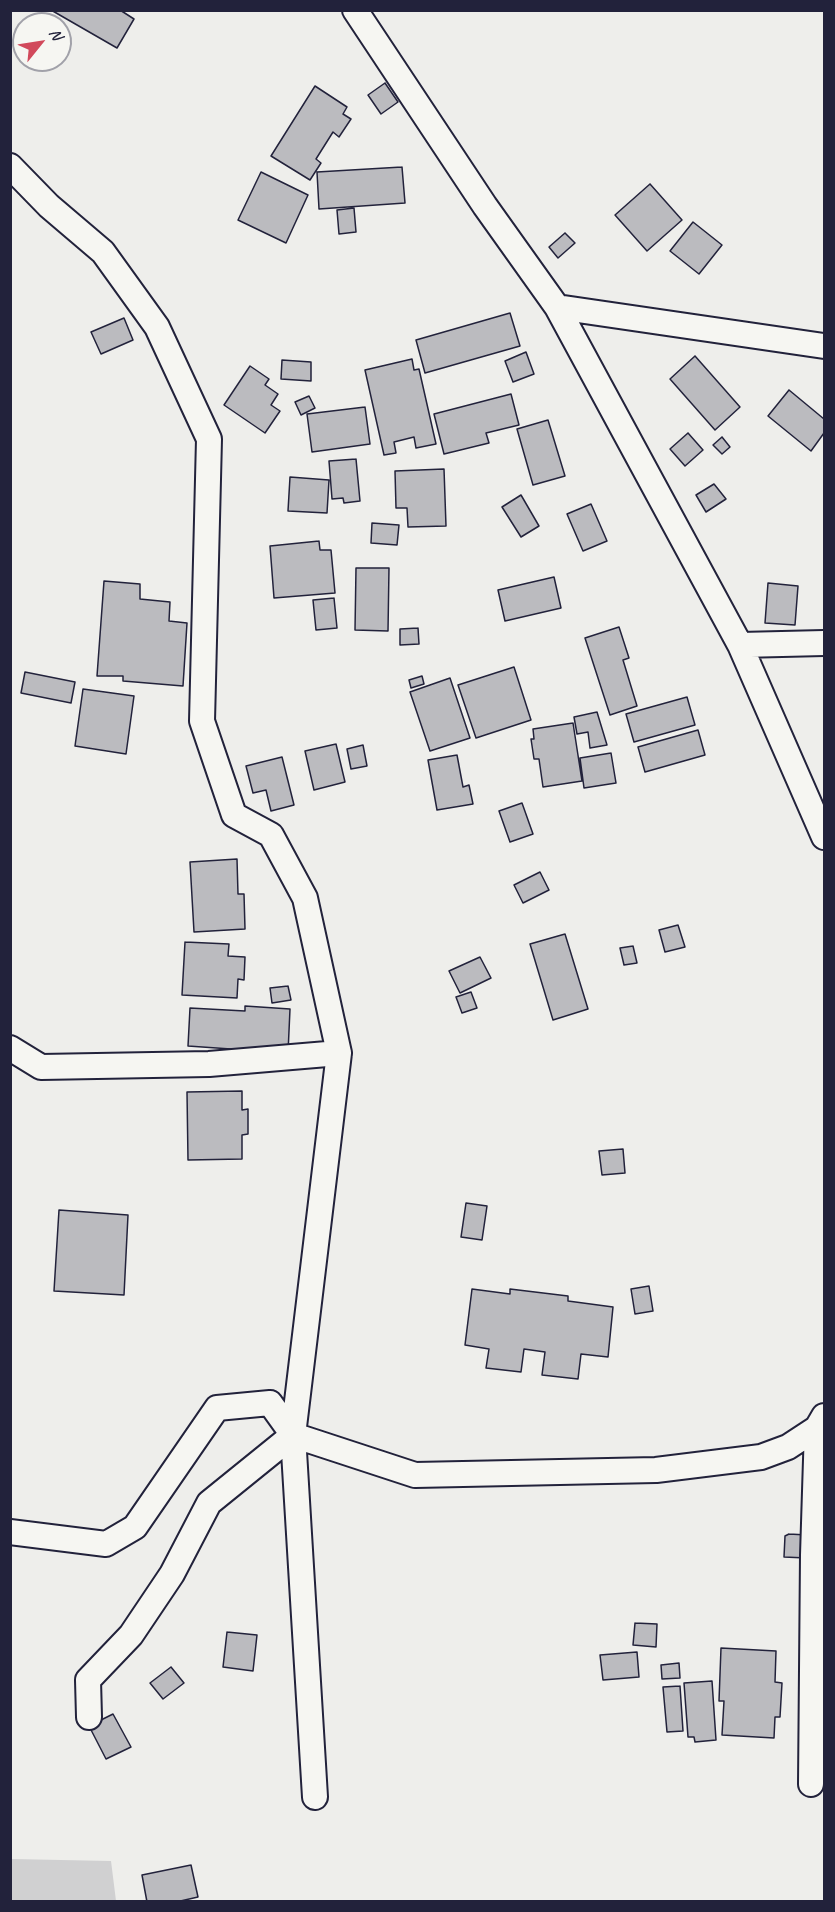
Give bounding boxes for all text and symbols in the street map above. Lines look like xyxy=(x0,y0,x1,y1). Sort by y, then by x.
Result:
north arrow xyxy=(12,12,72,72)
text: N xyxy=(45,25,67,43)

